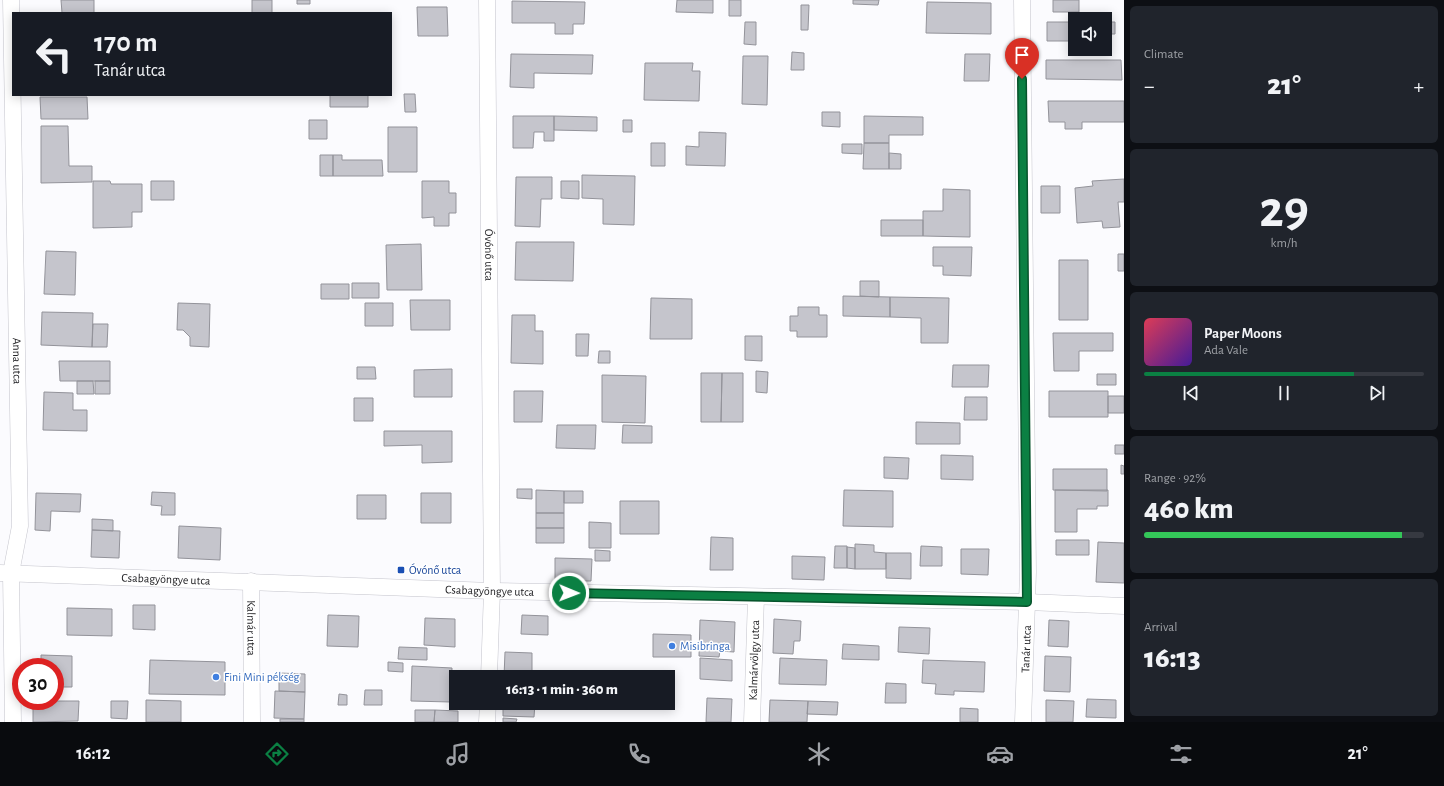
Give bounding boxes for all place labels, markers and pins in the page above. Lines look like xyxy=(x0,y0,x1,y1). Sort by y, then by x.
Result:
pin xyxy=(1005,38,1039,79)
place label: Óvónő utca xyxy=(409,563,462,576)
marker: Óvónő utca xyxy=(396,565,406,575)
place label: Misibringa xyxy=(680,640,730,652)
marker: Misibringa xyxy=(667,641,677,651)
place label: Fini Mini pékség xyxy=(224,671,300,683)
marker: Fini Mini pékség xyxy=(211,672,221,682)

